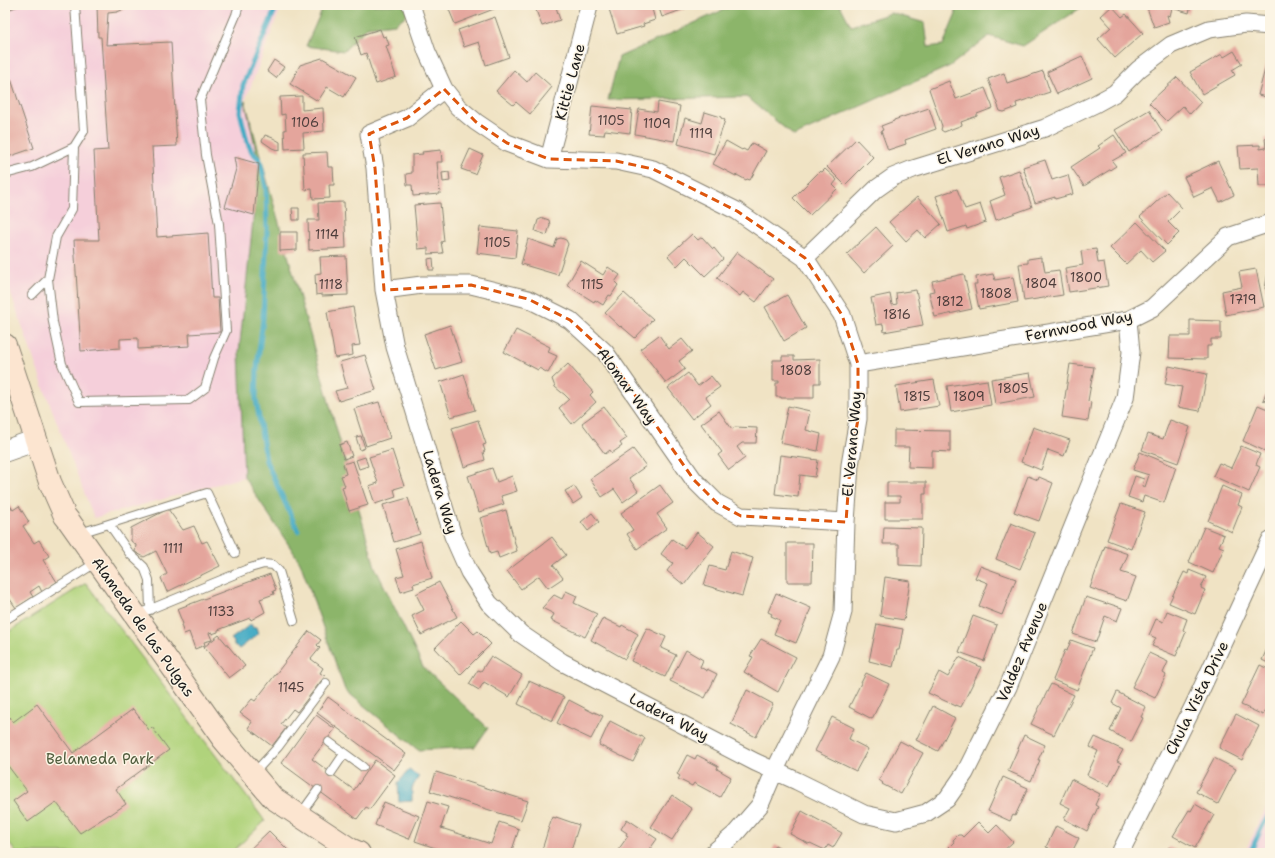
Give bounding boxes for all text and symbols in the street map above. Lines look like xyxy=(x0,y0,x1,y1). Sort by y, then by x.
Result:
street label: Kittie Lane xyxy=(550,41,590,123)
house number: 1105 xyxy=(598,112,625,129)
house number: 1106 xyxy=(291,114,319,131)
house number: 1109 xyxy=(643,115,671,132)
street label: El Verano Way xyxy=(934,120,1042,170)
house number: 1119 xyxy=(689,125,713,142)
house number: 1114 xyxy=(315,226,339,243)
house number: 1105 xyxy=(484,234,511,251)
house number: 1800 xyxy=(1070,269,1102,286)
house number: 1804 xyxy=(1025,275,1057,292)
house number: 1118 xyxy=(319,276,343,293)
house number: 1115 xyxy=(580,276,604,293)
house number: 1808 xyxy=(980,285,1012,302)
house number: 1719 xyxy=(1229,291,1257,308)
house number: 1812 xyxy=(936,293,964,310)
house number: 1816 xyxy=(883,306,911,323)
street label: Fernwood Way xyxy=(1024,306,1134,346)
street label: Alomar Way xyxy=(592,344,662,428)
house number: 1808 xyxy=(780,362,812,379)
house number: 1805 xyxy=(998,380,1029,397)
house number: 1815 xyxy=(904,388,931,405)
house number: 1809 xyxy=(953,388,985,405)
street label: El Verano Way xyxy=(837,390,867,498)
street label: Ladera Way xyxy=(418,448,462,536)
house number: 1111 xyxy=(163,540,183,557)
street label: Alameda de las Pulgas xyxy=(87,553,199,701)
street label: Valdez Avenue xyxy=(992,599,1052,705)
house number: 1133 xyxy=(207,603,235,620)
street label: Chula Vista Drive xyxy=(1161,638,1233,758)
house number: 1145 xyxy=(278,679,304,696)
street label: Ladera Way xyxy=(626,688,712,746)
park label: Belameda Park xyxy=(46,749,154,769)

